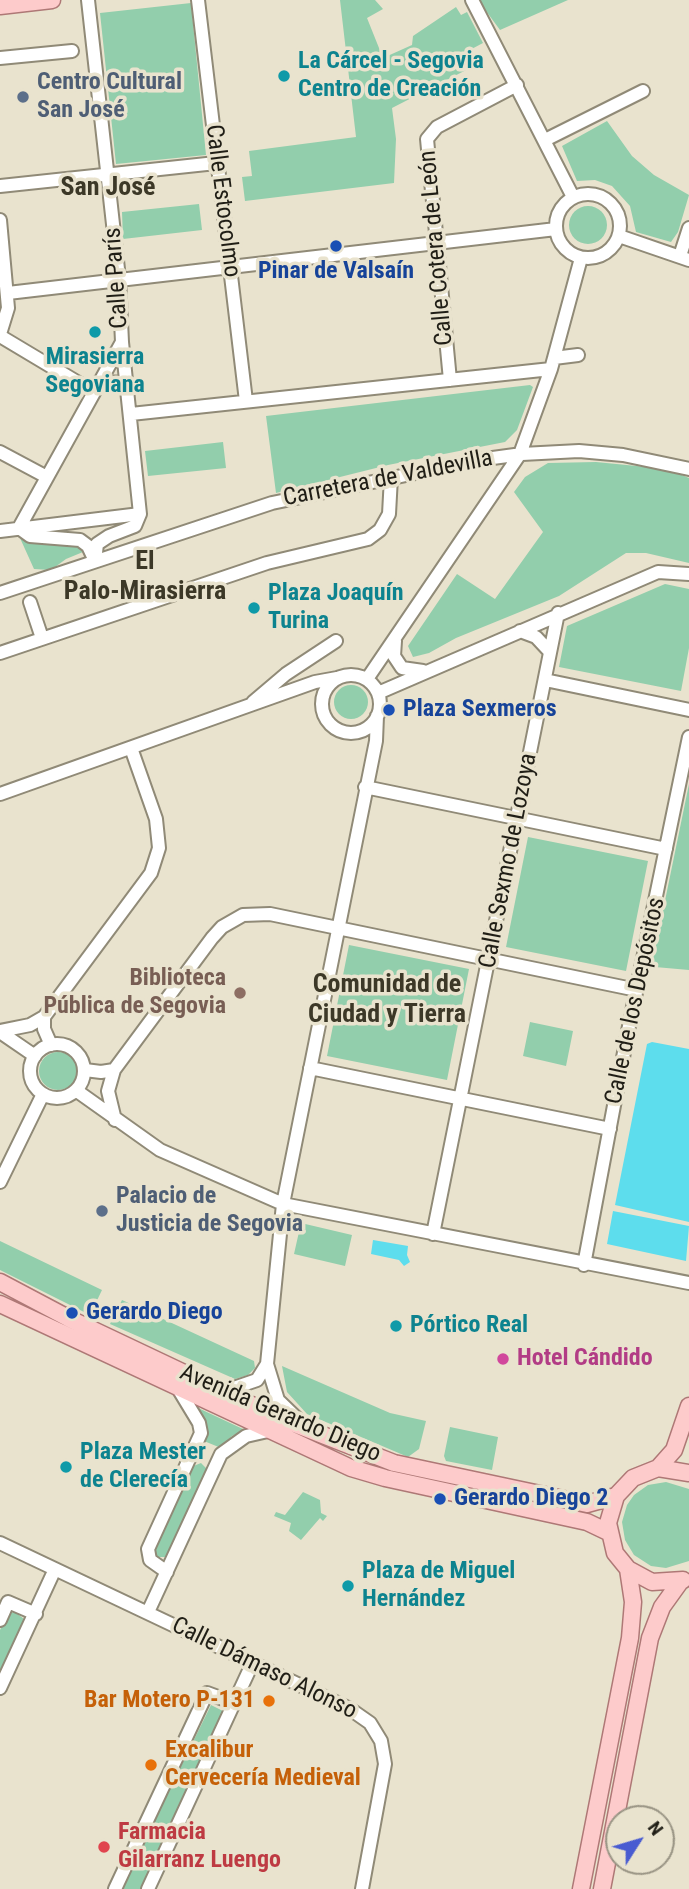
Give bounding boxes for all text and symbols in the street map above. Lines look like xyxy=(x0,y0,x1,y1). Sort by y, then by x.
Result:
place label: La Cárcel - Segovia Centro de Creación xyxy=(298,48,484,104)
marker: La Cárcel - Segovia Centro de Creación xyxy=(276,68,292,84)
place label: Centro Cultural San José xyxy=(37,69,182,125)
marker: Centro Cultural San José xyxy=(15,89,31,105)
street label: Calle Estocolmo xyxy=(198,123,246,279)
street label: Calle Cotera de León xyxy=(414,149,460,347)
district label: San José xyxy=(61,172,155,204)
street label: Calle París xyxy=(99,226,135,330)
marker: Pinar de Valsaín xyxy=(328,238,344,254)
place label: Pinar de Valsaín xyxy=(258,258,414,286)
marker: Mirasierra Segoviana xyxy=(87,324,103,340)
place label: Mirasierra Segoviana xyxy=(45,344,145,400)
street label: Carretera de Valdevilla xyxy=(281,445,495,513)
district label: El Palo-Mirasierra xyxy=(64,546,226,608)
place label: Plaza Joaquín Turina xyxy=(268,580,404,636)
marker: Plaza Joaquín Turina xyxy=(246,600,262,616)
place label: Plaza Sexmeros xyxy=(403,696,557,724)
marker: Plaza Sexmeros xyxy=(381,702,397,718)
street label: Calle Sexmo de Lozoya xyxy=(474,751,544,971)
street label: Calle de los Depósitos xyxy=(600,895,672,1107)
place label: Biblioteca Pública de Segovia xyxy=(43,965,226,1021)
district label: Comunidad de Ciudad y Tierra xyxy=(308,969,466,1030)
marker: Biblioteca Pública de Segovia xyxy=(232,985,248,1001)
place label: Palacio de Justicia de Segovia xyxy=(116,1183,303,1239)
marker: Palacio de Justicia de Segovia xyxy=(94,1203,110,1219)
place label: Gerardo Diego xyxy=(86,1299,223,1327)
marker: Gerardo Diego xyxy=(64,1305,80,1321)
place label: Pórtico Real xyxy=(410,1312,528,1340)
marker: Pórtico Real xyxy=(388,1318,404,1334)
place label: Hotel Cándido xyxy=(517,1345,653,1373)
marker: Hotel Cándido xyxy=(495,1351,511,1367)
street label: Avenida Gerardo Diego xyxy=(175,1359,385,1469)
place label: Plaza Mester de Clerecía xyxy=(80,1439,206,1495)
marker: Plaza Mester de Clerecía xyxy=(58,1459,74,1475)
place label: Gerardo Diego 2 xyxy=(454,1485,608,1513)
marker: Gerardo Diego 2 xyxy=(432,1491,448,1507)
place label: Plaza de Miguel Hernández xyxy=(362,1558,515,1614)
marker: Plaza de Miguel Hernández xyxy=(340,1578,356,1594)
street label: Calle Dámaso Alonso xyxy=(167,1612,361,1726)
place label: Bar Motero P-131 xyxy=(84,1687,255,1715)
marker: Bar Motero P-131 xyxy=(261,1693,277,1709)
place label: Excalibur Cervecería Medieval xyxy=(165,1737,361,1793)
marker: Excalibur Cervecería Medieval xyxy=(143,1757,159,1773)
north arrow xyxy=(605,1805,675,1875)
text: N xyxy=(643,1817,668,1840)
place label: Farmacia Gilarranz Luengo xyxy=(118,1819,281,1875)
marker: Farmacia Gilarranz Luengo xyxy=(96,1839,112,1855)

